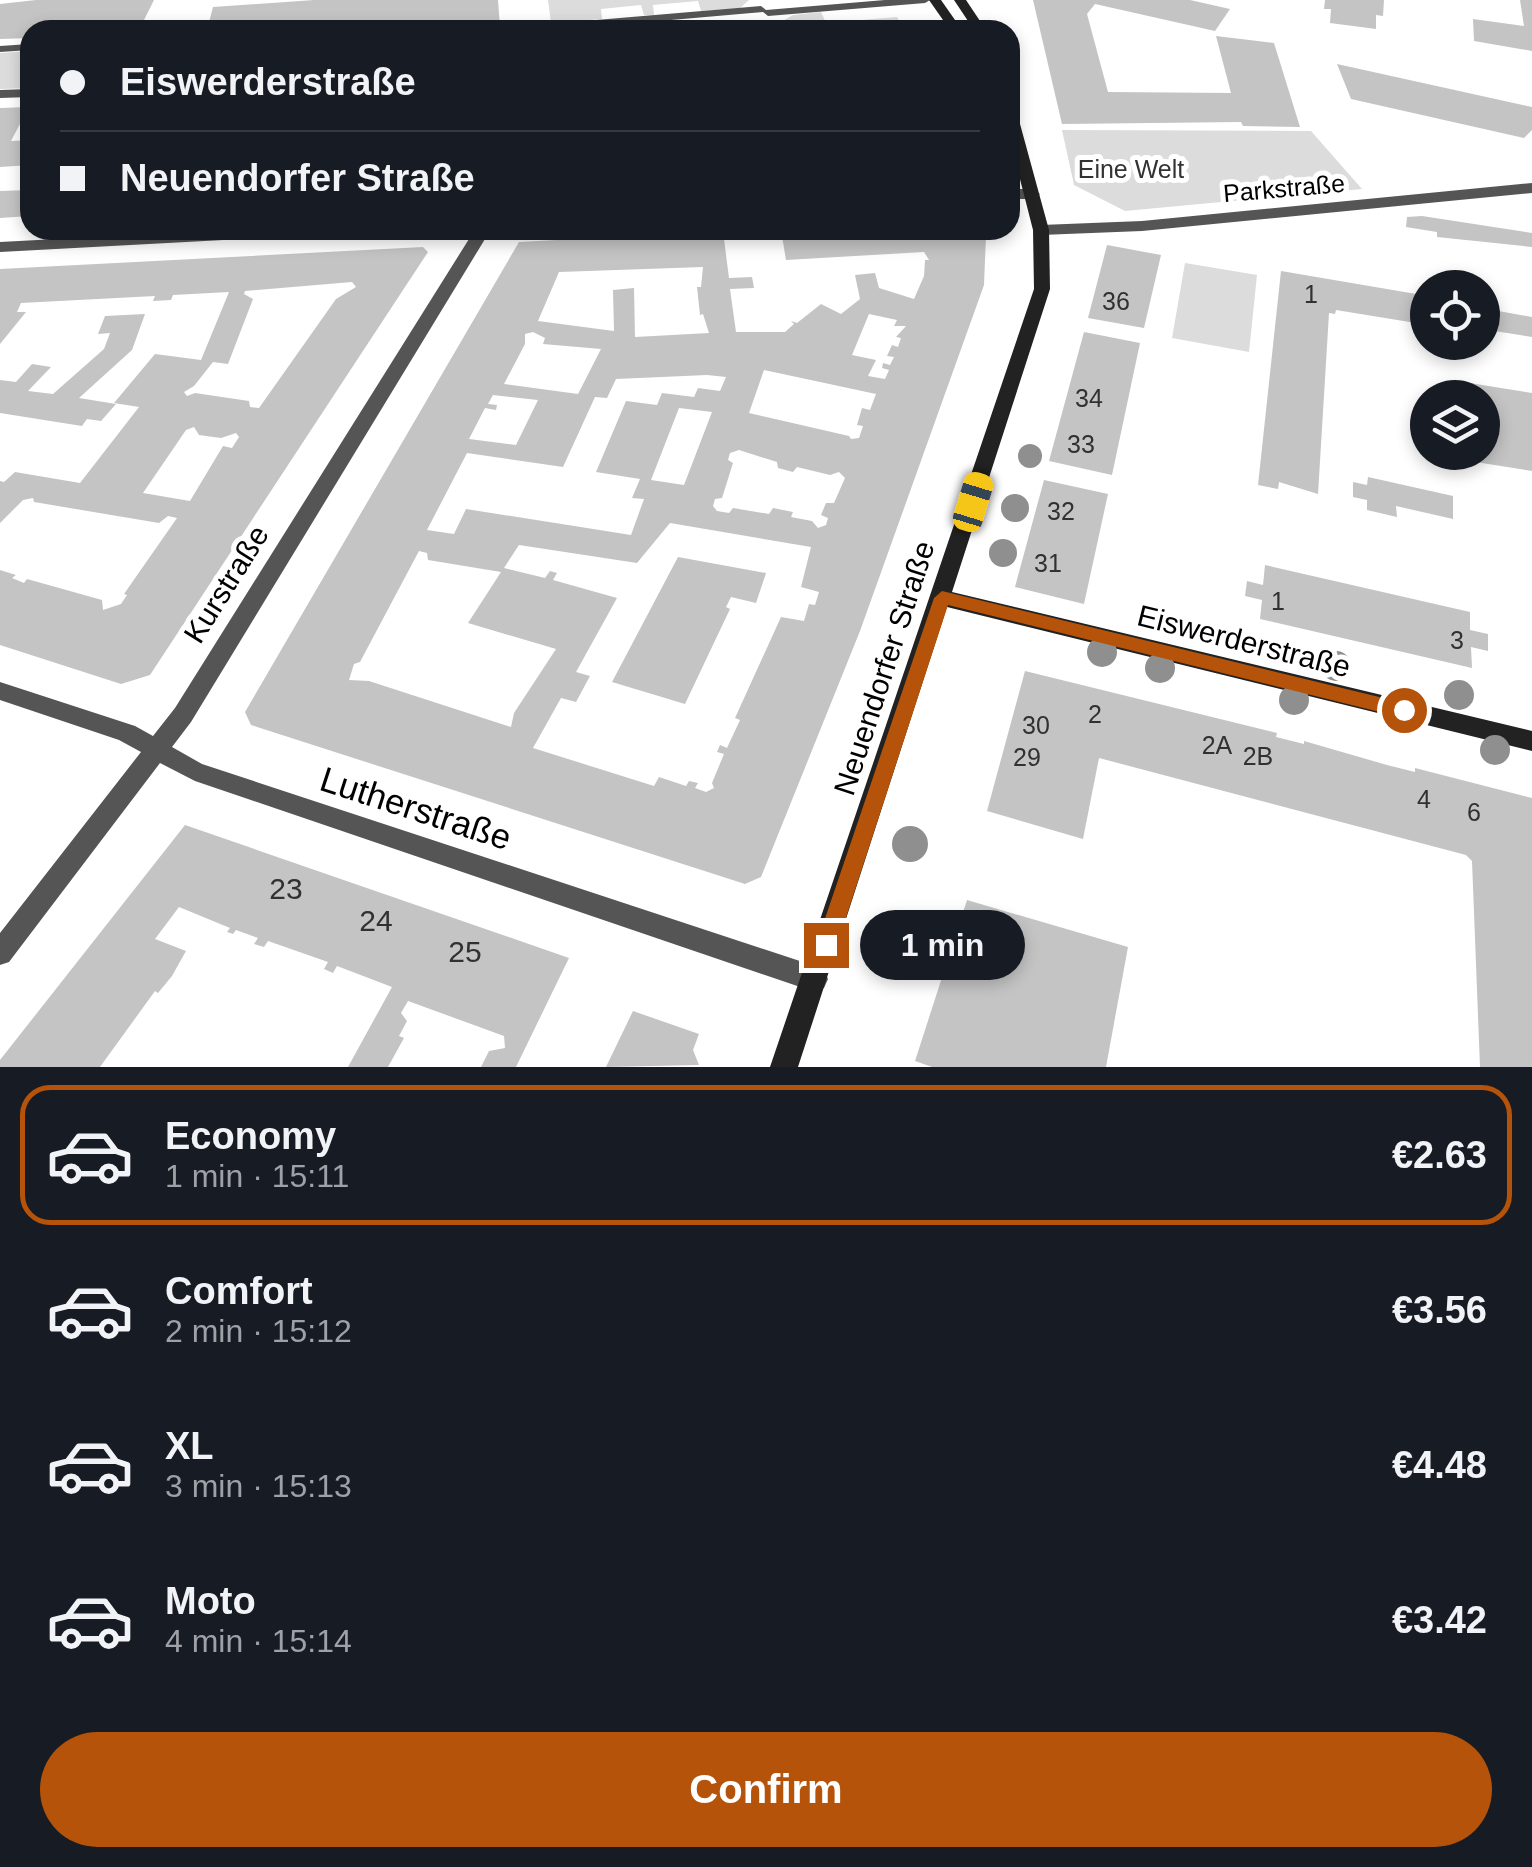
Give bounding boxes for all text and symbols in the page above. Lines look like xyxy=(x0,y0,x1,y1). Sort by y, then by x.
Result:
text: Eiswerderstraße xyxy=(120,61,416,103)
park label: Eine Welt xyxy=(1078,155,1184,183)
text: Neuendorfer Straße xyxy=(120,157,475,199)
street label: Parkstraße xyxy=(1222,169,1346,207)
map controls xyxy=(1410,270,1500,470)
button: locate xyxy=(1410,270,1500,360)
house number: 1 xyxy=(1304,280,1318,308)
house number: 36 xyxy=(1102,287,1130,315)
button: layers xyxy=(1410,380,1500,470)
house number: 34 xyxy=(1075,384,1103,412)
house number: 33 xyxy=(1067,430,1095,458)
car xyxy=(950,469,996,535)
house number: 32 xyxy=(1047,497,1075,525)
street label: Kurstraße xyxy=(177,519,275,649)
street label: Neuendorfer Straße xyxy=(827,537,941,799)
house number: 31 xyxy=(1034,549,1062,577)
house number: 1 xyxy=(1271,587,1285,615)
street label: Eiswerderstraße xyxy=(1134,599,1354,683)
house number: 3 xyxy=(1450,626,1464,654)
route start xyxy=(1382,688,1427,733)
house number: 2 xyxy=(1088,700,1102,728)
house number: 30 xyxy=(1022,711,1050,739)
house number: 2A xyxy=(1202,731,1233,759)
house number: 2B xyxy=(1243,742,1273,770)
house number: 29 xyxy=(1013,743,1041,771)
street label: Lutherstraße xyxy=(316,759,516,857)
house number: 4 xyxy=(1417,785,1431,813)
house number: 6 xyxy=(1467,798,1481,826)
house number: 23 xyxy=(269,872,303,905)
house number: 24 xyxy=(359,904,393,937)
callout: 1 min xyxy=(861,910,1026,980)
route end xyxy=(804,923,849,968)
text: 1 min xyxy=(901,927,984,963)
house number: 25 xyxy=(448,935,482,968)
icon: car xyxy=(45,1110,135,1200)
text: Economy xyxy=(165,1115,336,1157)
text: €2.63 xyxy=(1392,1134,1487,1176)
text: 1 min · 15:11 xyxy=(165,1158,349,1194)
icon: car xyxy=(45,1265,135,1355)
text: Comfort xyxy=(165,1270,313,1312)
text: €3.56 xyxy=(1392,1289,1487,1331)
text: 2 min · 15:12 xyxy=(165,1313,352,1349)
icon: car xyxy=(45,1420,135,1510)
text: XL xyxy=(165,1425,214,1467)
text: €4.48 xyxy=(1392,1444,1487,1486)
text: 3 min · 15:13 xyxy=(165,1468,352,1504)
icon: car xyxy=(45,1575,135,1665)
text: Moto xyxy=(165,1580,256,1622)
text: €3.42 xyxy=(1392,1599,1487,1641)
text: 4 min · 15:14 xyxy=(165,1623,352,1659)
button: Confirm xyxy=(40,1732,1492,1847)

